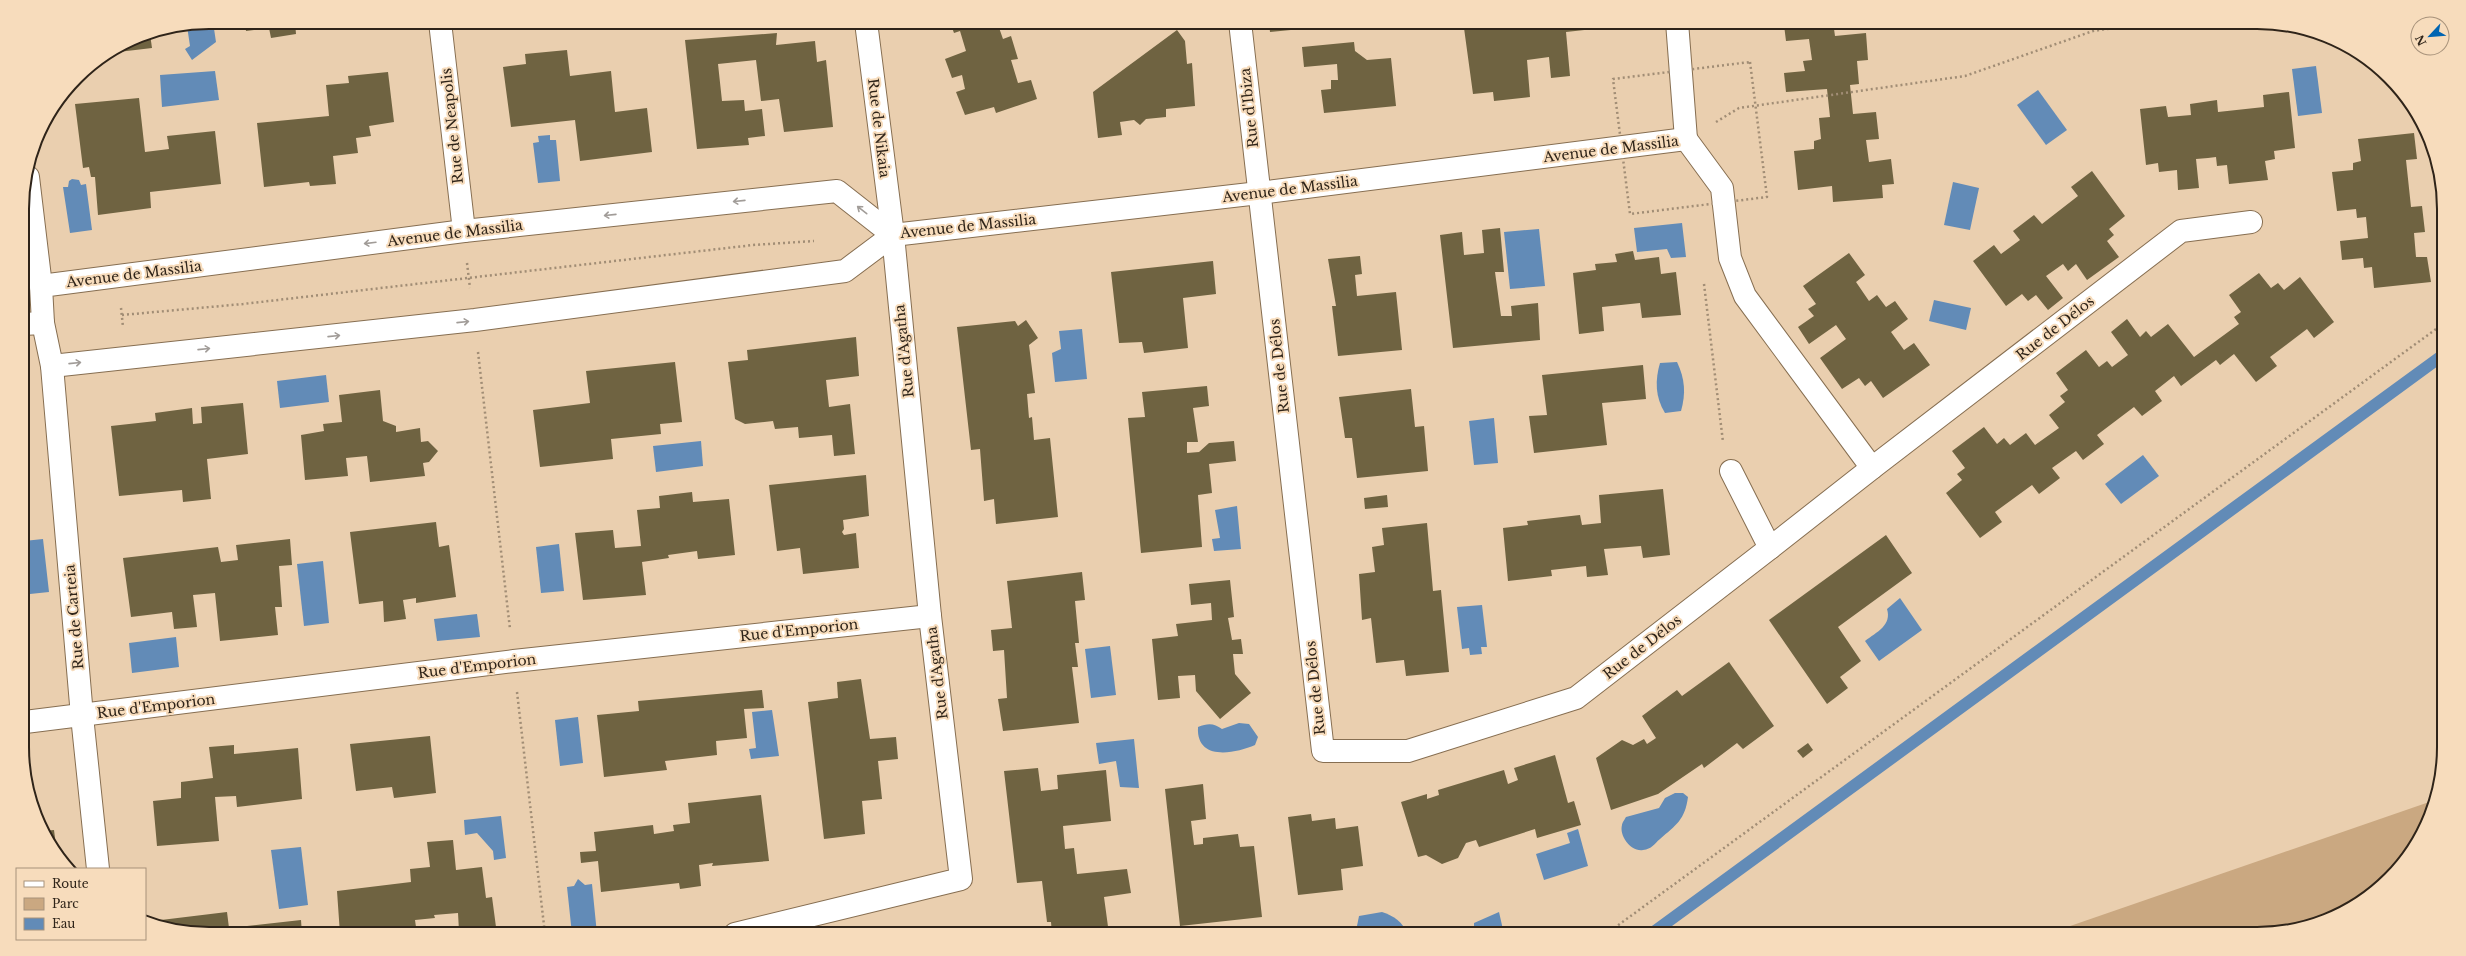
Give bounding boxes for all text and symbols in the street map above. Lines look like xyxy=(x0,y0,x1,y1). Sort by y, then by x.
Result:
north arrow xyxy=(2410,16,2450,56)
text: N xyxy=(2412,32,2430,48)
street label: Rue de Neapolis xyxy=(437,67,467,185)
street label: Rue d'Ibiza xyxy=(1236,67,1262,149)
street label: Rue de Nikaia xyxy=(864,77,894,179)
street label: Avenue de Massilia xyxy=(1541,132,1680,166)
street label: Avenue de Massilia xyxy=(1220,172,1359,206)
one-way arrow xyxy=(733,198,746,205)
one-way arrow xyxy=(857,206,868,215)
street label: Avenue de Massilia xyxy=(898,210,1037,242)
one-way arrow xyxy=(604,211,617,219)
street label: Avenue de Massilia xyxy=(385,216,524,250)
one-way arrow xyxy=(364,239,377,247)
street label: Avenue de Massilia xyxy=(64,257,203,291)
street label: Rue de Délos xyxy=(2012,292,2098,364)
street label: Rue d'Agatha xyxy=(890,303,918,398)
one-way arrow xyxy=(456,318,469,325)
street label: Rue de Délos xyxy=(1265,318,1293,414)
one-way arrow xyxy=(327,332,340,339)
one-way arrow xyxy=(197,346,210,353)
one-way arrow xyxy=(68,359,81,367)
street label: Rue de Carteia xyxy=(60,563,88,670)
street label: Rue de Délos xyxy=(1599,611,1685,683)
street label: Rue d'Emporion xyxy=(739,615,859,645)
street label: Rue d'Agatha xyxy=(922,625,952,721)
street label: Rue de Délos xyxy=(1301,640,1329,736)
street label: Rue d'Emporion xyxy=(417,650,538,682)
street label: Rue d'Emporion xyxy=(96,690,217,722)
legend xyxy=(16,868,146,940)
text: Route xyxy=(52,876,89,891)
text: Parc xyxy=(52,896,79,911)
text: Eau xyxy=(52,916,75,931)

